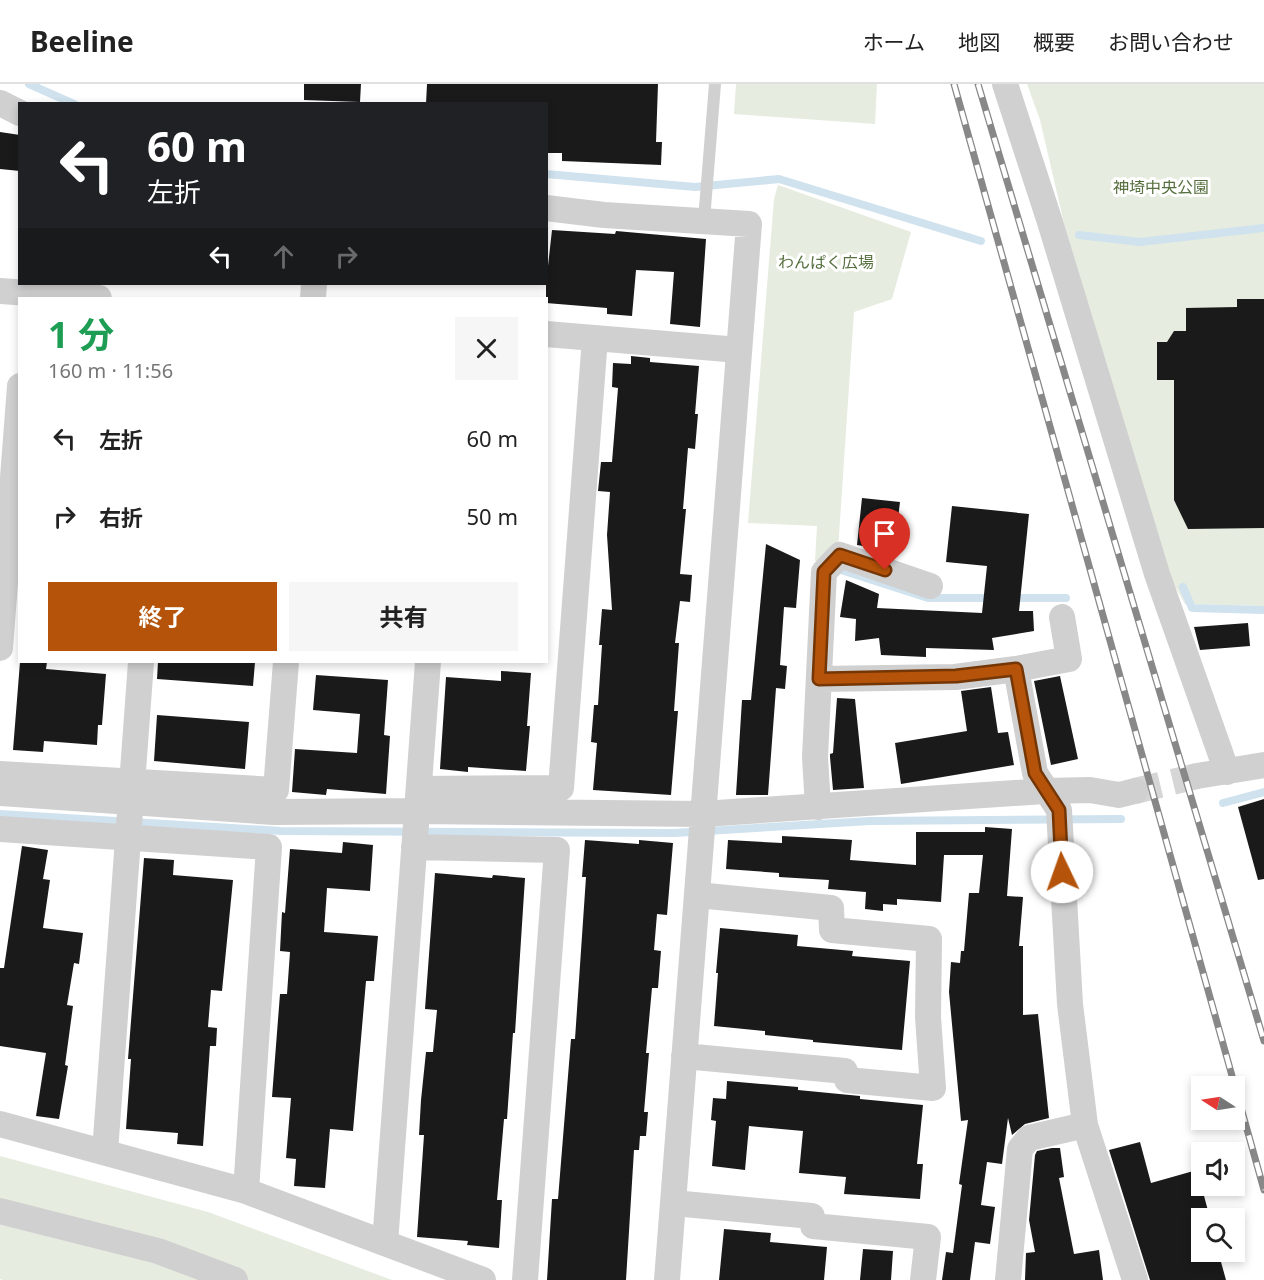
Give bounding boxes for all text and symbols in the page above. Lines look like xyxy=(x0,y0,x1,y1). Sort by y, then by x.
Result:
text: Beeline xyxy=(30,22,134,60)
text: ホーム xyxy=(863,28,925,56)
text: 地図 xyxy=(958,28,1000,56)
text: 概要 xyxy=(1033,28,1075,56)
text: お問い合わせ xyxy=(1108,28,1234,56)
text: 60 m xyxy=(147,117,247,174)
icon: left xyxy=(48,126,126,204)
text: 左折 xyxy=(147,173,201,210)
park label: 神埼中央公園 xyxy=(1113,176,1209,198)
icon: left xyxy=(204,240,237,273)
icon: ahead xyxy=(267,240,300,273)
icon: right xyxy=(330,240,363,273)
park label: わんぱく広場 xyxy=(778,251,874,273)
text: 1 分 xyxy=(48,310,114,359)
button: close xyxy=(455,317,518,380)
text: 160 m · 11:56 xyxy=(48,357,173,384)
icon: left xyxy=(48,422,81,455)
text: 60 m xyxy=(467,423,518,453)
text: 左折 xyxy=(99,424,143,454)
icon: right xyxy=(48,500,81,533)
text: 50 m xyxy=(467,501,518,531)
text: 右折 xyxy=(99,502,143,532)
pin xyxy=(859,508,910,570)
icon: arrive xyxy=(868,517,901,550)
button: 終了 xyxy=(48,582,277,651)
button: 共有 xyxy=(289,582,518,651)
position arrow xyxy=(1030,840,1094,904)
north arrow xyxy=(1191,1076,1245,1130)
map controls xyxy=(1191,1076,1245,1262)
button: sound xyxy=(1191,1142,1245,1196)
button: search xyxy=(1191,1208,1245,1262)

